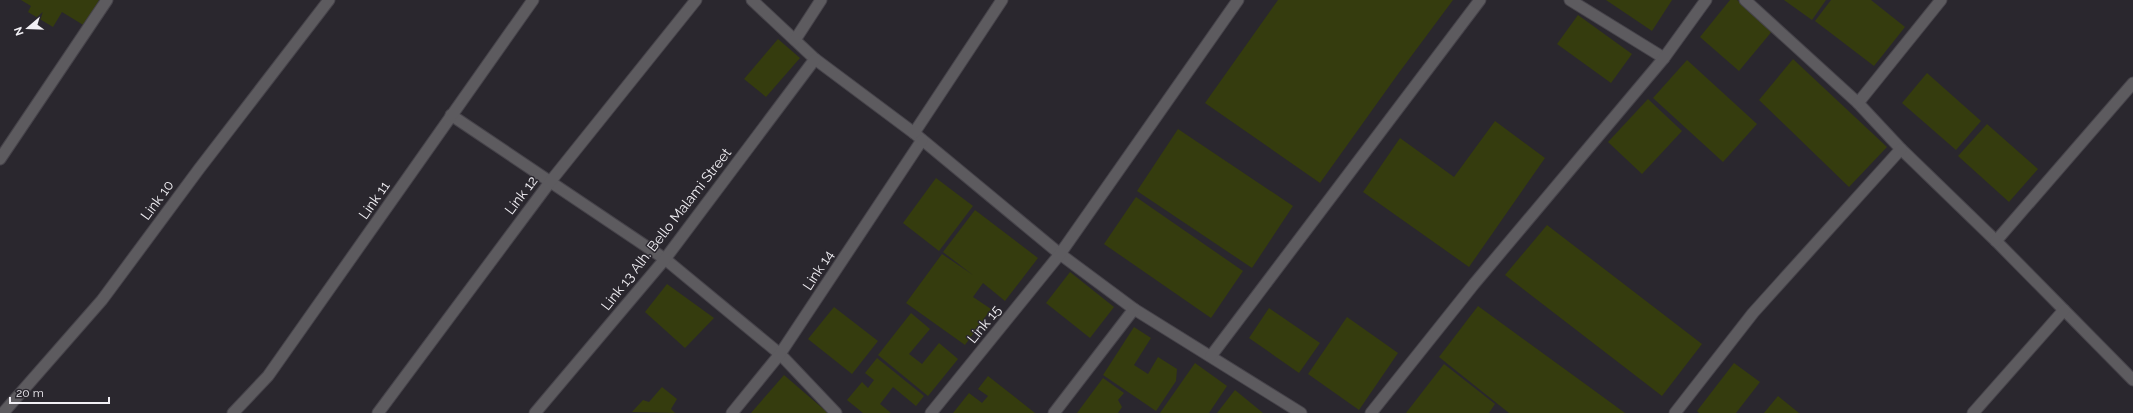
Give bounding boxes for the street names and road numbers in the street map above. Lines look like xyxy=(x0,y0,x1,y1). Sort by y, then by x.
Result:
street label: Link 13 Alh. Bello Malami Street xyxy=(598,145,734,313)
street label: Link 12 xyxy=(501,173,541,217)
street label: Link 10 xyxy=(137,177,177,223)
street label: Link 11 xyxy=(355,178,393,222)
street label: Link 14 xyxy=(799,247,837,293)
street label: Link 15 xyxy=(964,302,1004,346)

